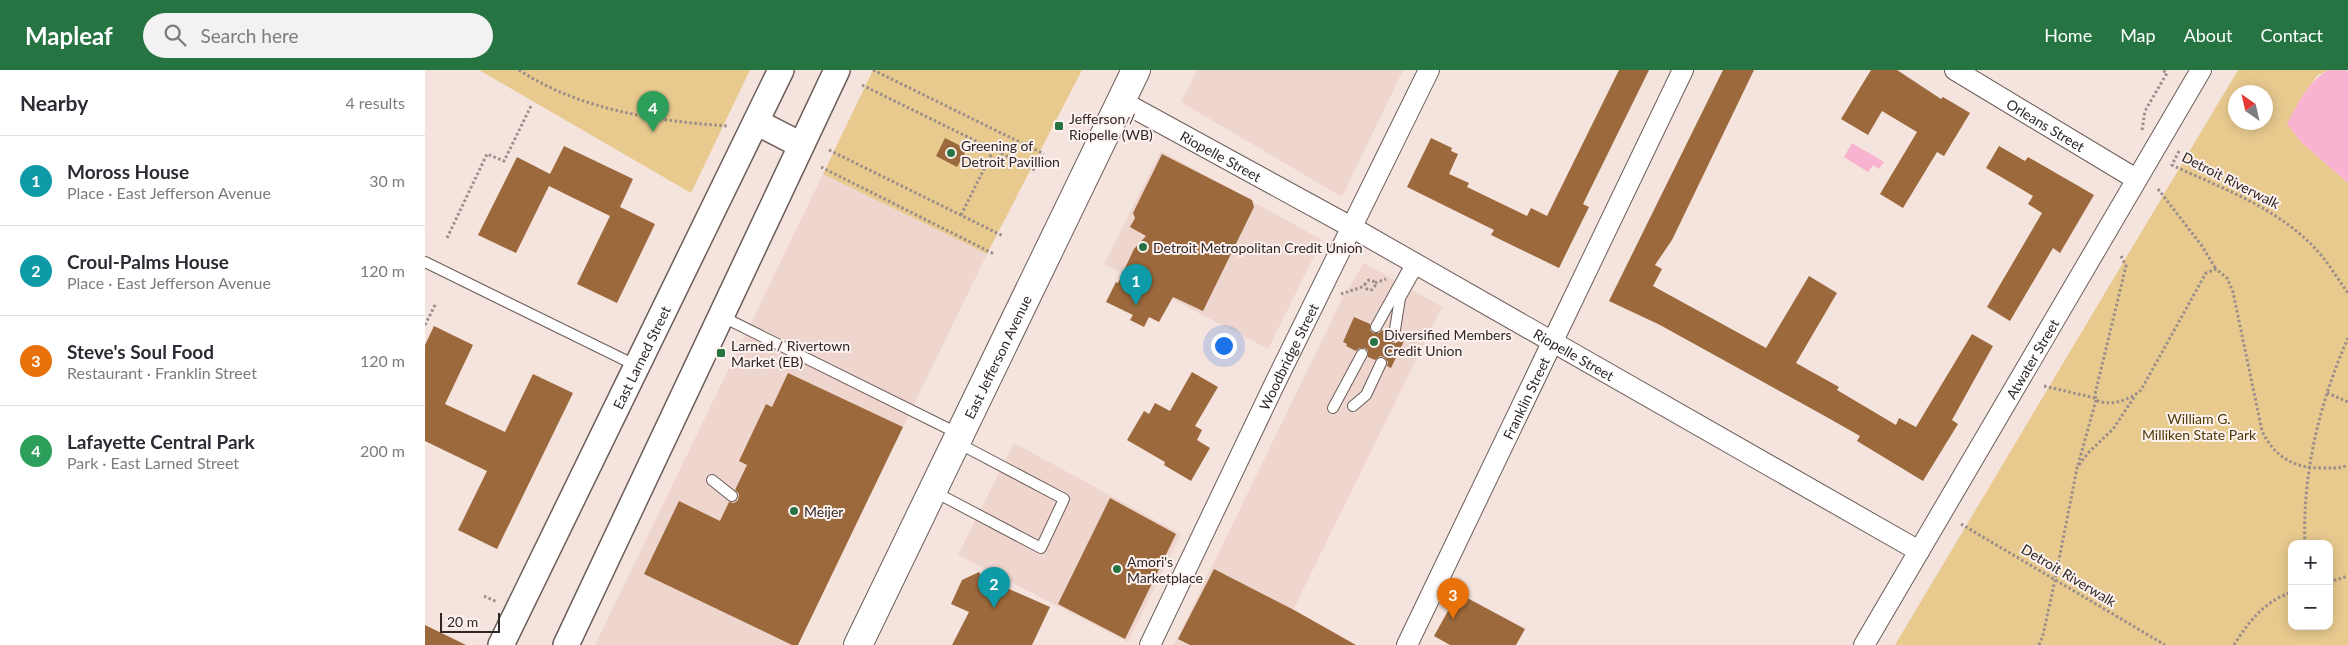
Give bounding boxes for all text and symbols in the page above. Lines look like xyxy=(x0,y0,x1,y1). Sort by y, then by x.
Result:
search box xyxy=(143,13,493,58)
text: Mapleaf xyxy=(25,21,113,50)
icon: search xyxy=(161,21,189,49)
text: Search here xyxy=(201,24,299,47)
text: Home xyxy=(2044,24,2092,46)
text: Map xyxy=(2120,24,2156,46)
text: About xyxy=(2184,24,2233,46)
text: Contact xyxy=(2261,24,2323,46)
north arrow xyxy=(2228,85,2273,130)
text: Nearby xyxy=(20,90,88,115)
pin: 4 xyxy=(637,91,669,132)
text: 4 results xyxy=(345,93,405,112)
street label: Orleans Street xyxy=(2004,95,2088,155)
place label: Jefferson / Riopelle (WB) xyxy=(1069,110,1153,143)
marker: Jefferson / Riopelle (WB) xyxy=(1053,120,1065,132)
street label: Riopelle Street xyxy=(1178,127,1264,185)
place label: Greening of Detroit Pavillion xyxy=(961,137,1060,170)
marker: Greening of Detroit Pavillion xyxy=(945,147,957,159)
street label: Detroit Riverwalk xyxy=(2179,148,2284,212)
text: Moross House xyxy=(67,160,189,183)
text: 1 xyxy=(31,171,41,190)
text: 30 m xyxy=(369,171,405,190)
text: Place · East Jefferson Avenue xyxy=(67,183,271,202)
place label: Detroit Metropolitan Credit Union xyxy=(1153,239,1363,256)
marker: Detroit Metropolitan Credit Union xyxy=(1137,241,1149,253)
text: Croul-Palms House xyxy=(67,250,229,273)
text: 2 xyxy=(31,261,41,280)
text: 120 m xyxy=(360,261,405,280)
pin: 1 xyxy=(1120,264,1152,305)
text: Place · East Jefferson Avenue xyxy=(67,273,271,292)
street label: East Jefferson Avenue xyxy=(960,292,1034,421)
street label: Woodbridge Street xyxy=(1255,300,1322,413)
street label: East Larned Street xyxy=(609,303,673,412)
street label: Atwater Street xyxy=(2002,316,2062,402)
street label: Riopelle Street xyxy=(1531,325,1617,384)
place label: Diversified Members Credit Union xyxy=(1384,326,1512,359)
your location xyxy=(1211,333,1237,359)
marker: Diversified Members Credit Union xyxy=(1368,336,1380,348)
place label: Larned / Rivertown Market (EB) xyxy=(731,337,850,370)
text: Steve's Soul Food xyxy=(67,340,214,363)
marker: Larned / Rivertown Market (EB) xyxy=(715,347,727,359)
text: 3 xyxy=(31,351,41,370)
text: 120 m xyxy=(360,351,405,370)
street label: Franklin Street xyxy=(1499,354,1553,442)
text: Restaurant · Franklin Street xyxy=(67,363,257,382)
park label: William G. Milliken State Park xyxy=(2142,410,2257,443)
text: Lafayette Central Park xyxy=(67,430,255,453)
text: 4 xyxy=(31,441,41,460)
text: 200 m xyxy=(360,441,405,460)
text: Park · East Larned Street xyxy=(67,453,239,472)
place label: Meijer xyxy=(804,503,843,520)
marker: Meijer xyxy=(788,505,800,517)
street label: Detroit Riverwalk xyxy=(2019,540,2120,610)
map controls xyxy=(2288,540,2333,630)
button: + xyxy=(2288,540,2333,585)
place label: Amori's Marketplace xyxy=(1127,553,1203,586)
marker: Amori's Marketplace xyxy=(1111,563,1123,575)
pin: 2 xyxy=(978,567,1010,608)
pin: 3 xyxy=(1437,578,1469,619)
button: − xyxy=(2288,585,2333,630)
scale bar xyxy=(440,610,500,633)
text: 20 m xyxy=(447,613,478,630)

